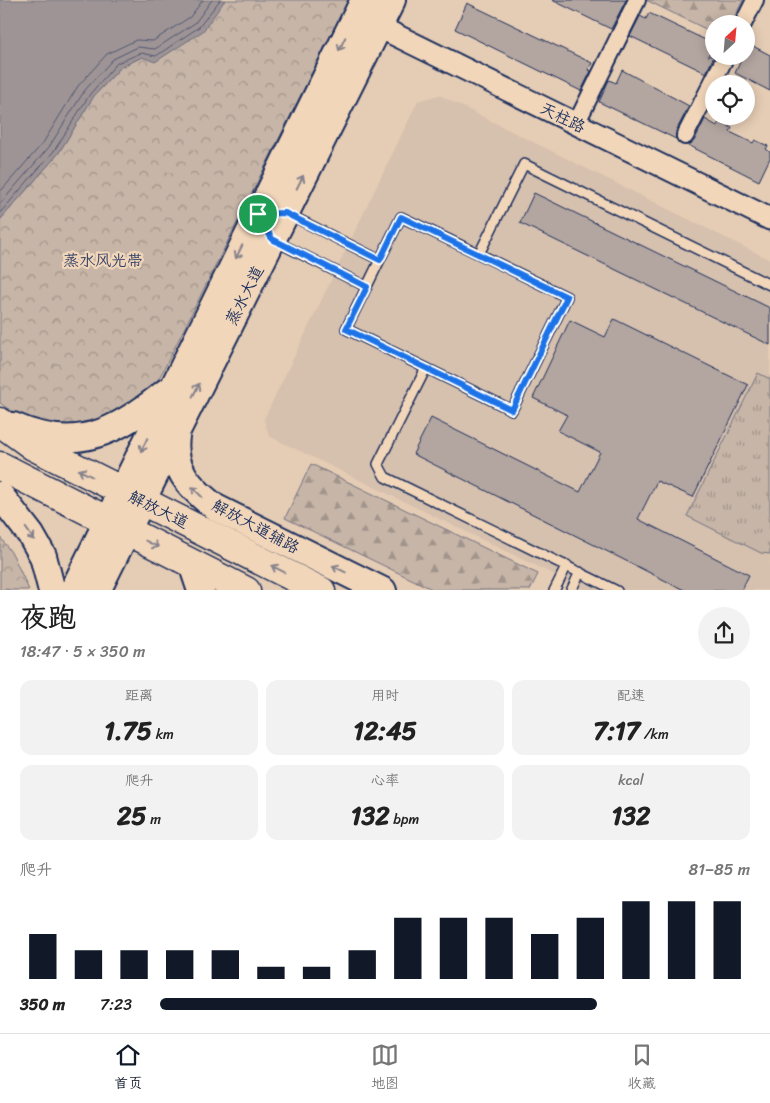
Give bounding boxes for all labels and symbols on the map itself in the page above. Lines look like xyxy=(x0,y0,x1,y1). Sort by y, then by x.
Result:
north arrow xyxy=(705,15,755,65)
one-way arrow xyxy=(337,36,346,51)
street label: 天柱路 xyxy=(535,94,591,141)
one-way arrow xyxy=(296,175,305,190)
pin xyxy=(237,193,279,235)
one-way arrow xyxy=(234,244,243,259)
park label: 蒸水风光带 xyxy=(63,246,143,275)
street label: 蒸水大道 xyxy=(217,260,272,330)
one-way arrow xyxy=(192,383,201,398)
one-way arrow xyxy=(138,437,148,452)
one-way arrow xyxy=(78,468,93,478)
street label: 解放大道 xyxy=(124,482,194,537)
one-way arrow xyxy=(191,486,203,498)
street label: 解放大道辅路 xyxy=(207,491,305,562)
one-way arrow xyxy=(25,527,35,541)
one-way arrow xyxy=(145,539,160,549)
one-way arrow xyxy=(271,564,286,573)
one-way arrow xyxy=(332,564,347,574)

